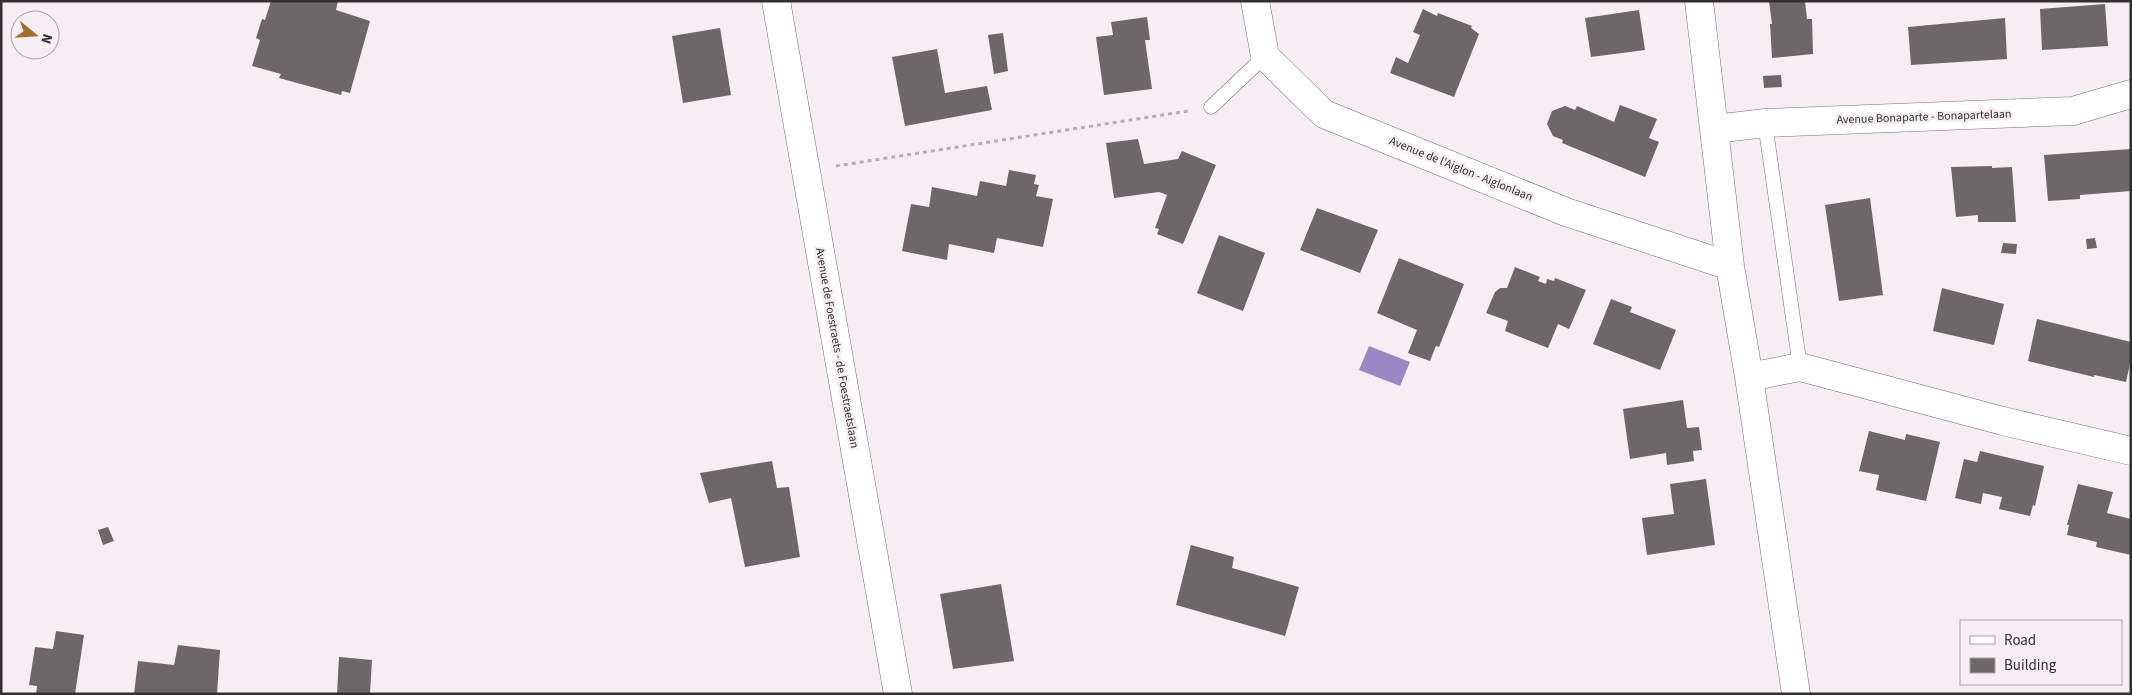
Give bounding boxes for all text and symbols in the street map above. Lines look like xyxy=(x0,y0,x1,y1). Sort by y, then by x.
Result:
north arrow xyxy=(10,10,60,60)
text: N xyxy=(35,31,57,46)
street label: Avenue Bonaparte - Bonapartelaan xyxy=(1836,105,2012,129)
street label: Avenue de l'Aiglon - Aiglonlaan xyxy=(1387,132,1535,206)
street label: Avenue de Foestraets - de Foestraetslaan xyxy=(811,246,863,450)
legend xyxy=(1960,620,2122,685)
text: Road xyxy=(2004,630,2036,651)
text: Building xyxy=(2004,655,2057,676)

